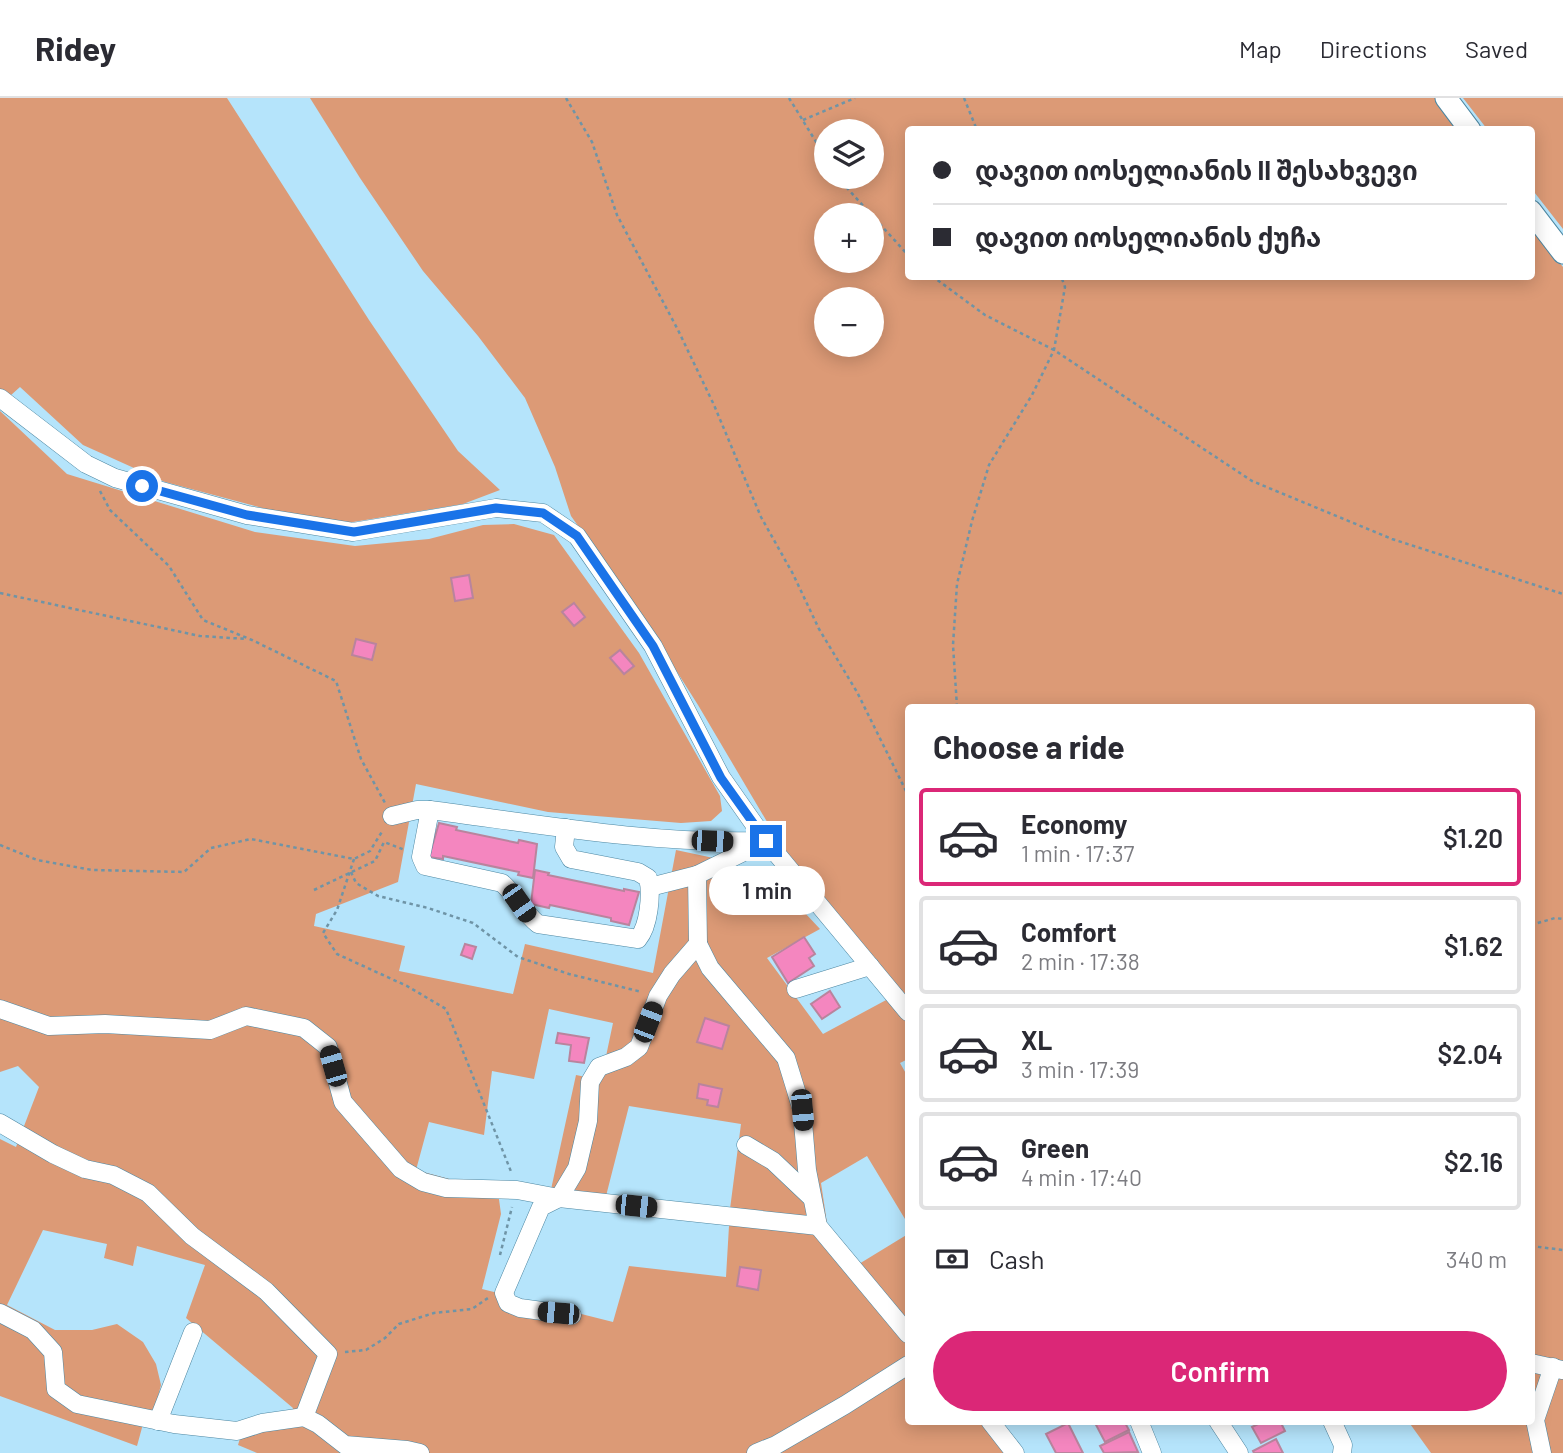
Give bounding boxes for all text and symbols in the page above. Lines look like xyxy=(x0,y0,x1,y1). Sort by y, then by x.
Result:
text: Ridey xyxy=(35,28,116,68)
text: Map xyxy=(1239,34,1282,63)
text: Directions xyxy=(1320,34,1427,63)
text: Saved xyxy=(1465,34,1528,63)
map controls xyxy=(814,119,884,357)
button: layers xyxy=(814,119,884,189)
text: დავით იოსელიანის II შესახვევი xyxy=(975,154,1418,185)
button: + xyxy=(814,203,884,273)
text: დავით იოსელიანის ქუჩა xyxy=(975,221,1321,252)
button: − xyxy=(814,287,884,357)
route start xyxy=(126,470,158,502)
text: Choose a ride xyxy=(933,727,1125,765)
icon: car xyxy=(937,806,1000,869)
text: Economy xyxy=(1021,808,1127,839)
text: $1.20 xyxy=(1443,822,1503,853)
route end xyxy=(750,825,782,857)
car xyxy=(691,830,734,852)
text: 1 min · 17:37 xyxy=(1021,839,1134,867)
callout: 1 min xyxy=(708,866,824,914)
text: 1 min xyxy=(742,876,792,904)
car xyxy=(499,880,540,926)
icon: car xyxy=(937,914,1000,977)
text: Comfort xyxy=(1021,916,1117,947)
text: $1.62 xyxy=(1444,930,1503,961)
text: 2 min · 17:38 xyxy=(1021,947,1140,975)
car xyxy=(631,999,666,1045)
icon: car xyxy=(937,1022,1000,1085)
text: XL xyxy=(1021,1024,1052,1055)
text: $2.04 xyxy=(1438,1038,1503,1069)
car xyxy=(318,1043,349,1089)
text: 3 min · 17:39 xyxy=(1021,1055,1139,1083)
car xyxy=(790,1088,815,1132)
icon: car xyxy=(937,1130,1000,1193)
text: Green xyxy=(1021,1132,1089,1163)
text: $2.16 xyxy=(1444,1146,1503,1177)
text: 4 min · 17:40 xyxy=(1021,1163,1142,1191)
car xyxy=(615,1193,658,1219)
icon: cash xyxy=(933,1240,971,1278)
text: Cash xyxy=(989,1243,1044,1274)
text: 340 m xyxy=(1446,1245,1507,1273)
car xyxy=(537,1301,580,1325)
button: Confirm xyxy=(933,1331,1507,1411)

